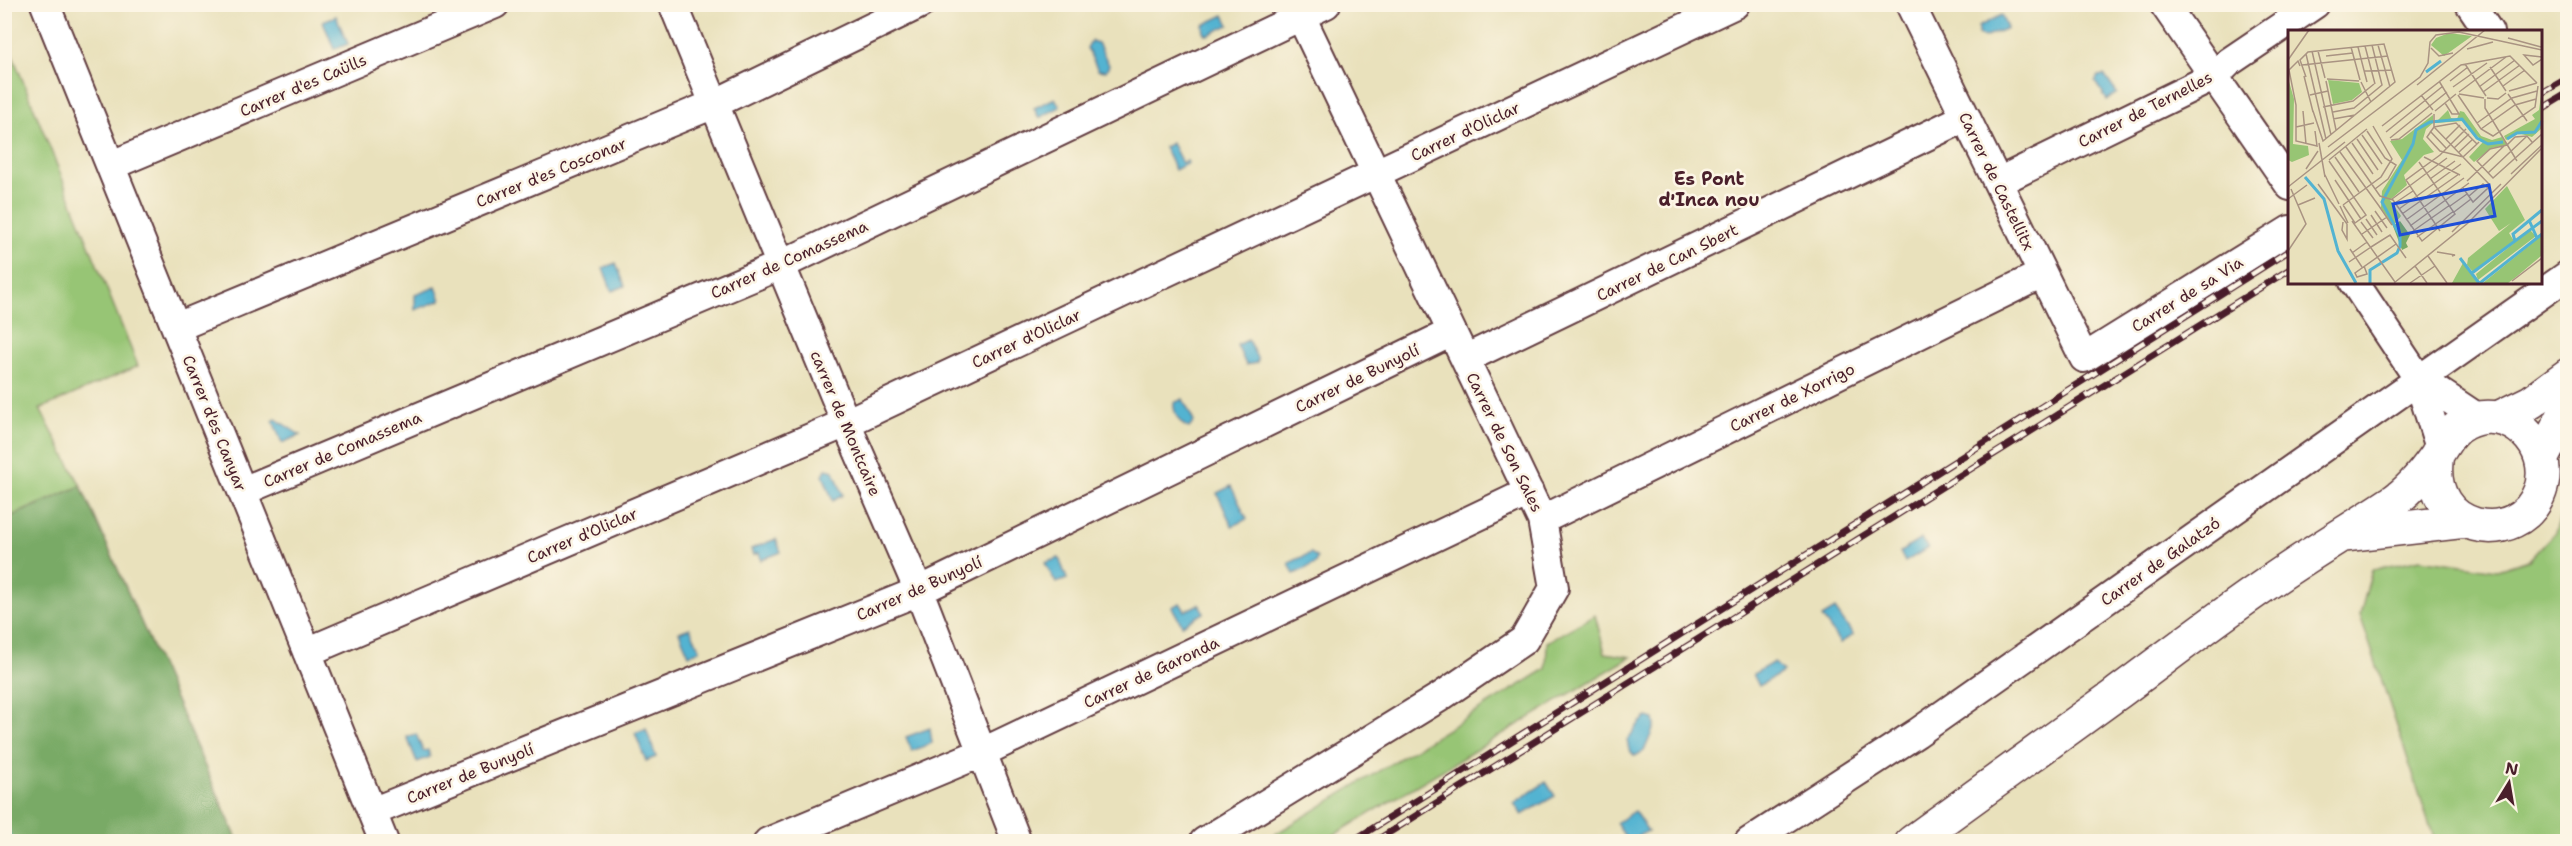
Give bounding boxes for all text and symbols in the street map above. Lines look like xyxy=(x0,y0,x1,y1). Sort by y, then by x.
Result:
inset map xyxy=(2288,30,2542,284)
street label: Carrer d'es Caülls xyxy=(237,49,370,122)
street label: Carrer de Ternelles xyxy=(2075,66,2216,152)
street label: Carrer d'Oliclar xyxy=(1407,97,1523,166)
street label: Carrer de Castellitx xyxy=(1954,109,2039,254)
street label: Carrer d'es Cosconar xyxy=(473,133,630,212)
district label: Es Pont d'Inca nou xyxy=(1658,167,1760,212)
street label: Carrer de Comassema xyxy=(707,215,871,304)
street label: Carrer de Can Sbert xyxy=(1593,219,1742,306)
street label: Carrer de sa Via xyxy=(2128,252,2247,337)
street label: Carrer d'Oliclar xyxy=(968,304,1084,373)
street label: Carrer de Bunyolí xyxy=(1292,339,1423,418)
street label: carrer de Montcaire xyxy=(805,347,886,499)
street label: Carrer d'es Canyar xyxy=(178,352,251,494)
street label: Carrer de Xorrigo xyxy=(1726,358,1858,437)
street label: Carrer de Son Sales xyxy=(1462,369,1548,516)
street label: Carrer de Comassema xyxy=(260,407,425,492)
street label: Carrer d'Oliclar xyxy=(524,503,641,568)
street label: Carrer de Galatzó xyxy=(2096,512,2224,611)
street label: Carrer de Bunyolí xyxy=(853,551,986,626)
street label: Carrer de Garonda xyxy=(1080,632,1223,713)
street label: Carrer de Bunyolí xyxy=(403,738,537,809)
north arrow xyxy=(2479,753,2539,813)
text: N xyxy=(2504,757,2520,780)

